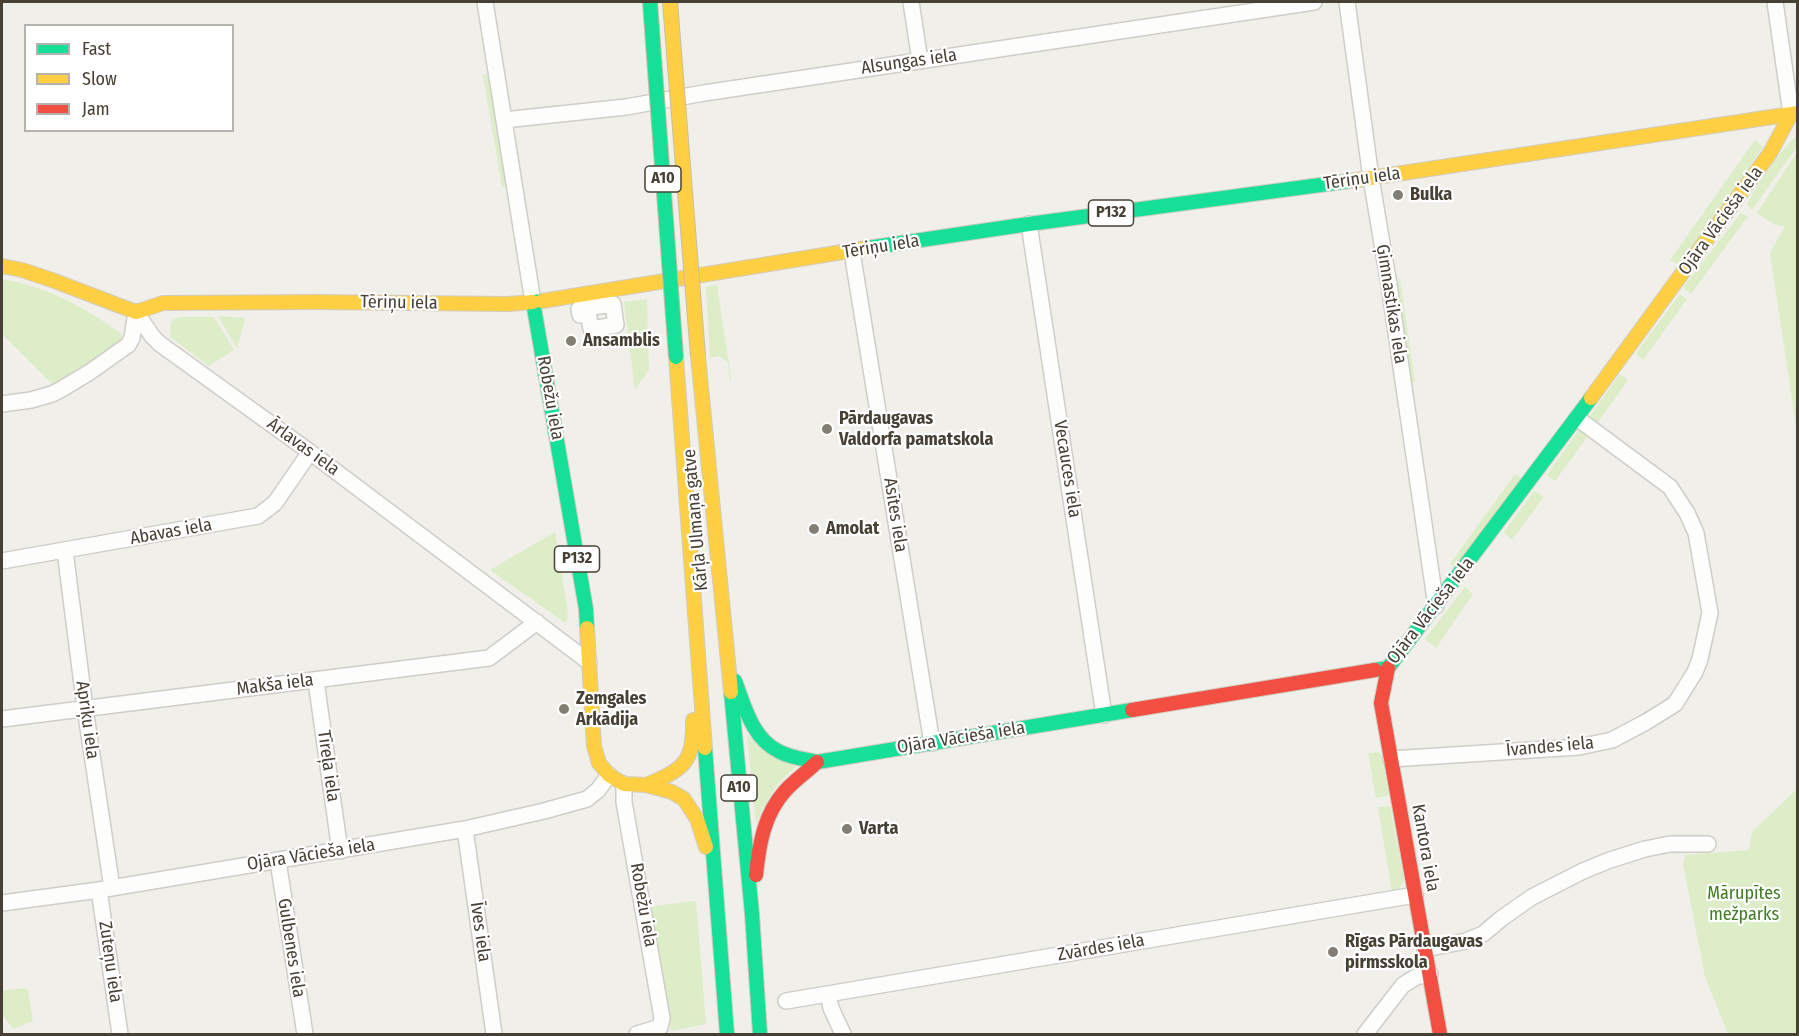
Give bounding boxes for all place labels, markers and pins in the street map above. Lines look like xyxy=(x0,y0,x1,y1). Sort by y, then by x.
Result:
place label: Bulka xyxy=(1410,184,1452,206)
marker: Bulka xyxy=(1391,188,1405,202)
place label: Ansamblis xyxy=(583,330,660,352)
marker: Ansamblis xyxy=(564,334,578,348)
place label: Pārdaugavas Valdorfa pamatskola xyxy=(839,408,993,450)
marker: Pārdaugavas Valdorfa pamatskola xyxy=(820,422,834,436)
place label: Amolat xyxy=(826,518,879,540)
marker: Amolat xyxy=(807,522,821,536)
place label: Zemgales Arkādija xyxy=(576,688,646,730)
marker: Zemgales Arkādija xyxy=(557,702,571,716)
place label: Varta xyxy=(859,818,898,840)
marker: Varta xyxy=(840,822,854,836)
place label: Rīgas Pārdaugavas pirmsskola xyxy=(1345,931,1483,974)
marker: Rīgas Pārdaugavas pirmsskola xyxy=(1326,945,1340,959)

